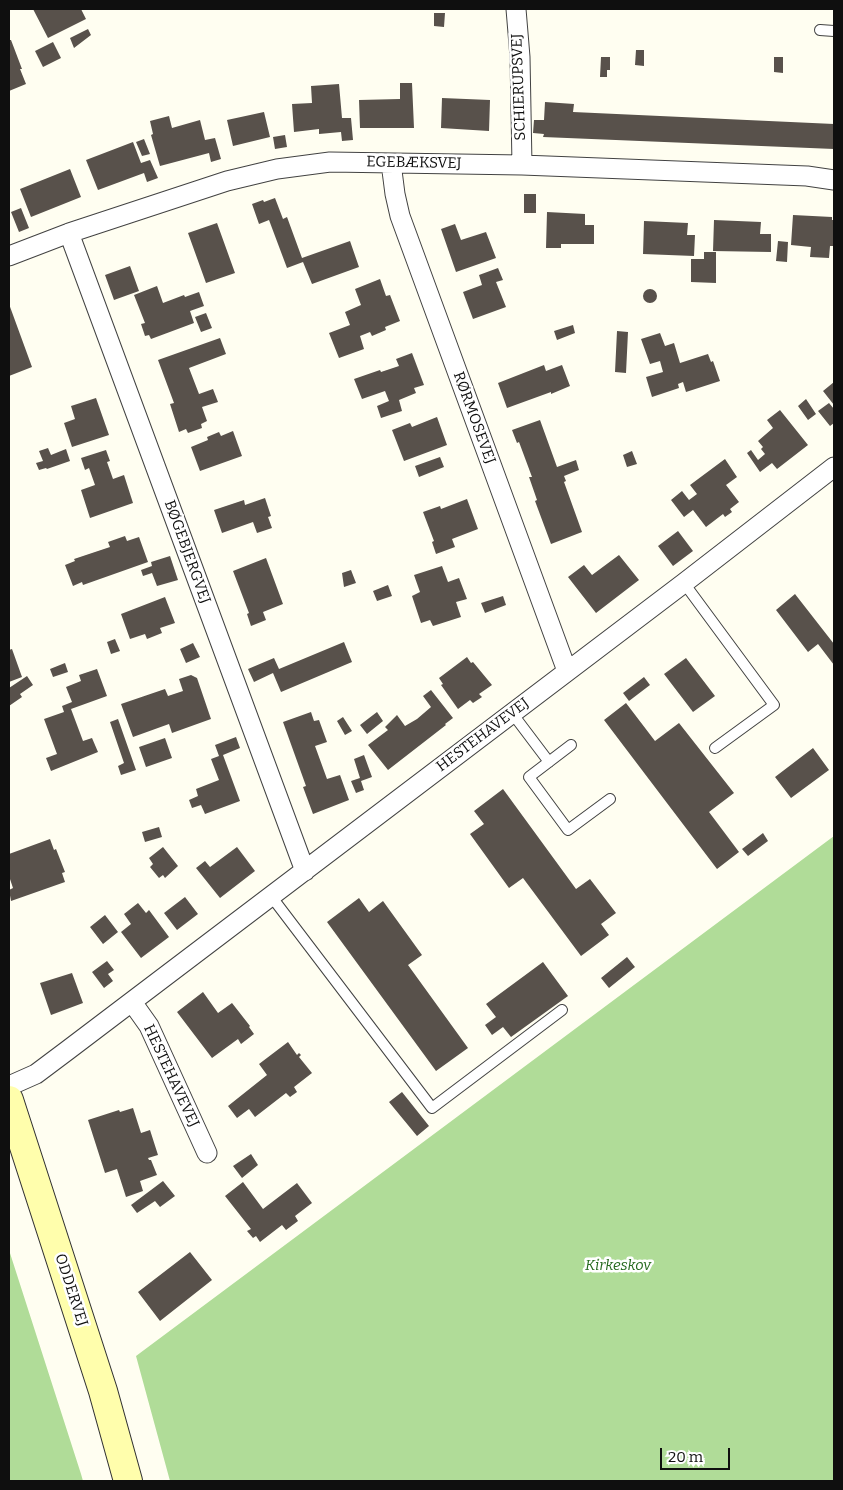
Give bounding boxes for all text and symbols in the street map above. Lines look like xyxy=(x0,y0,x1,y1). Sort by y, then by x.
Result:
street label: SCHIERUPSVEJ xyxy=(508,33,530,141)
street label: EGEBÆKSVEJ xyxy=(366,153,462,173)
street label: RØRMOSEVEJ xyxy=(449,369,499,467)
street label: BØGEBJERGVEJ xyxy=(160,498,214,606)
street label: HESTEHAVEVEJ xyxy=(433,694,533,776)
street label: HESTEHAVEVEJ xyxy=(139,1022,203,1130)
street label: ODDERVEJ xyxy=(51,1251,91,1329)
park label: Kirkeskov xyxy=(585,1257,651,1275)
scale bar xyxy=(663,1438,733,1470)
text: 20 m xyxy=(668,1448,703,1466)

